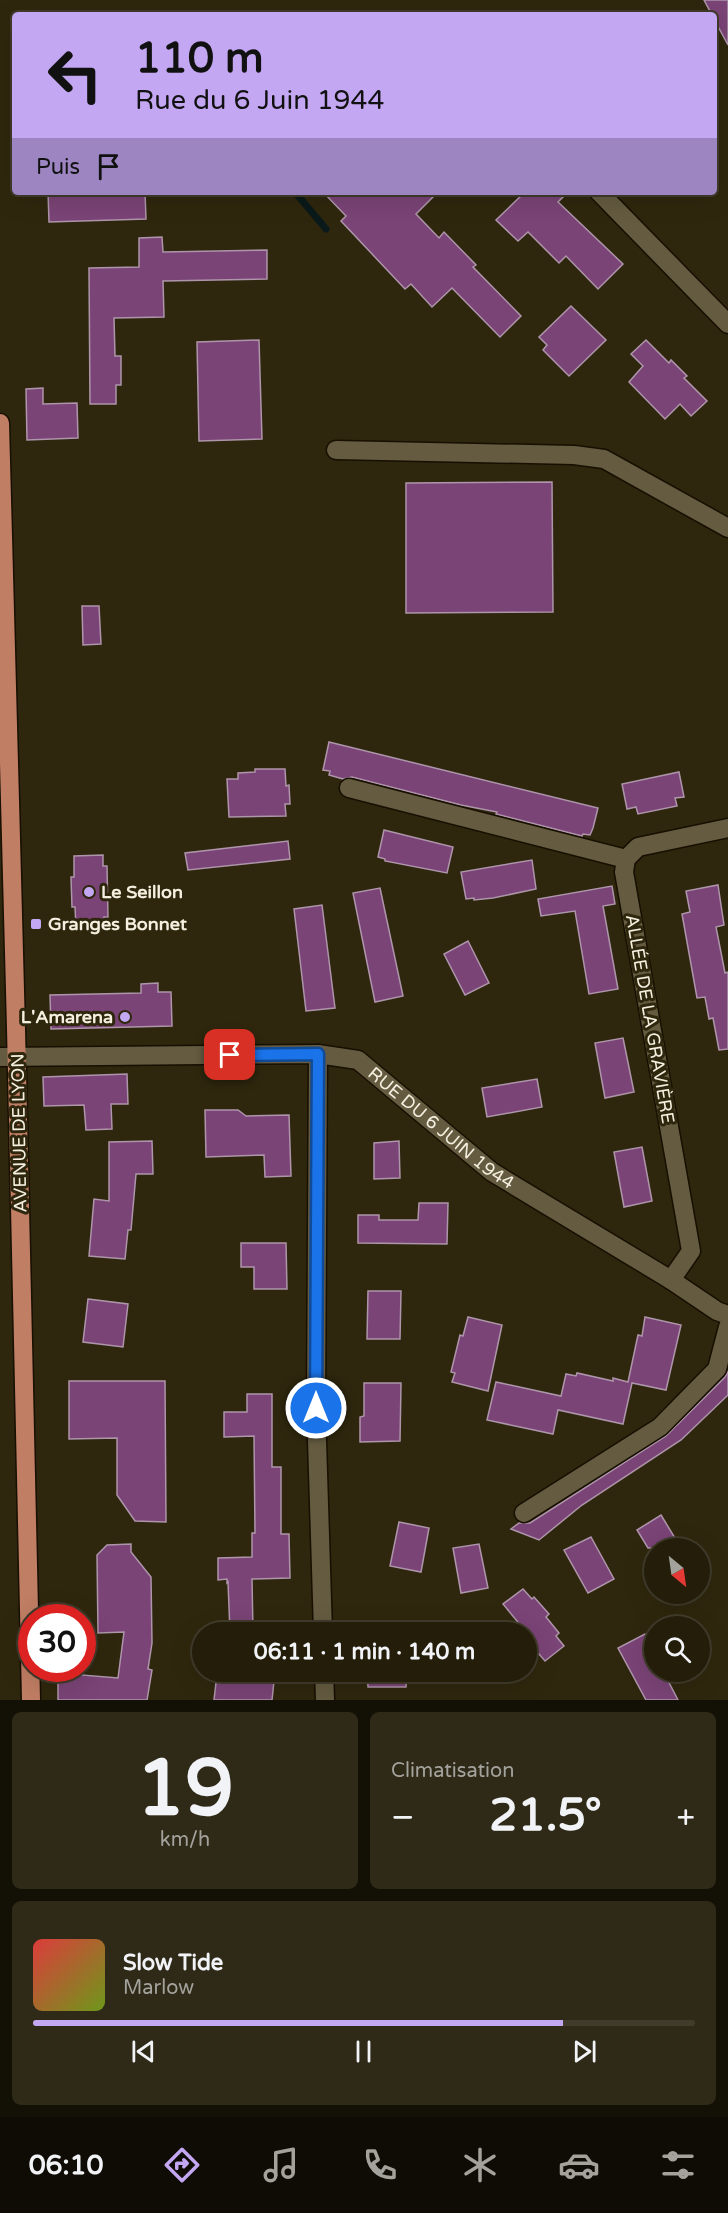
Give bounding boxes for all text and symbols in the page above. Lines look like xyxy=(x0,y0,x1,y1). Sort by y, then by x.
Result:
text: 110 m xyxy=(135,33,264,84)
icon: left xyxy=(36,36,114,114)
text: Rue du 6 Juin 1944 xyxy=(135,84,384,117)
icon: arrive xyxy=(92,150,125,183)
text: Puis xyxy=(36,154,80,180)
place label: Le Seillon xyxy=(101,881,183,903)
marker: Le Seillon xyxy=(82,885,96,899)
place label: Granges Bonnet xyxy=(48,913,187,935)
street label: ALLÉE DE LA GRAVIÈRE xyxy=(621,913,679,1125)
marker: Granges Bonnet xyxy=(29,917,43,931)
place label: L'Amarena xyxy=(21,1006,113,1028)
marker: L'Amarena xyxy=(118,1010,132,1024)
pin xyxy=(204,1029,255,1080)
icon: arrive xyxy=(213,1038,246,1071)
street label: AVENUE DE LYON xyxy=(7,1053,31,1213)
street label: RUE DU 6 JUIN 1944 xyxy=(364,1062,518,1194)
position arrow xyxy=(284,1376,348,1440)
north arrow xyxy=(644,1538,710,1604)
map controls xyxy=(644,1538,710,1682)
speed limit sign: 30 xyxy=(18,1604,96,1682)
button: search xyxy=(644,1616,710,1682)
text: 06:11 · 1 min · 140 m xyxy=(254,1639,475,1665)
text: 19 xyxy=(136,1742,234,1836)
text: Climatisation xyxy=(391,1759,514,1783)
text: 21.5° xyxy=(489,1789,602,1843)
text: − xyxy=(391,1798,415,1837)
text: + xyxy=(676,1798,695,1837)
text: km/h xyxy=(160,1828,210,1852)
text: Slow Tide xyxy=(123,1950,223,1976)
text: Marlow xyxy=(123,1976,194,2000)
icon: previous xyxy=(127,2035,160,2068)
icon: pause xyxy=(347,2035,380,2068)
icon: next xyxy=(568,2035,601,2068)
icon: directions xyxy=(161,2144,203,2186)
icon: music xyxy=(260,2144,302,2186)
icon: phone xyxy=(359,2144,401,2186)
icon: climate xyxy=(459,2144,501,2186)
icon: car xyxy=(558,2144,600,2186)
icon: filters xyxy=(657,2144,699,2186)
text: 06:10 xyxy=(29,2149,104,2182)

